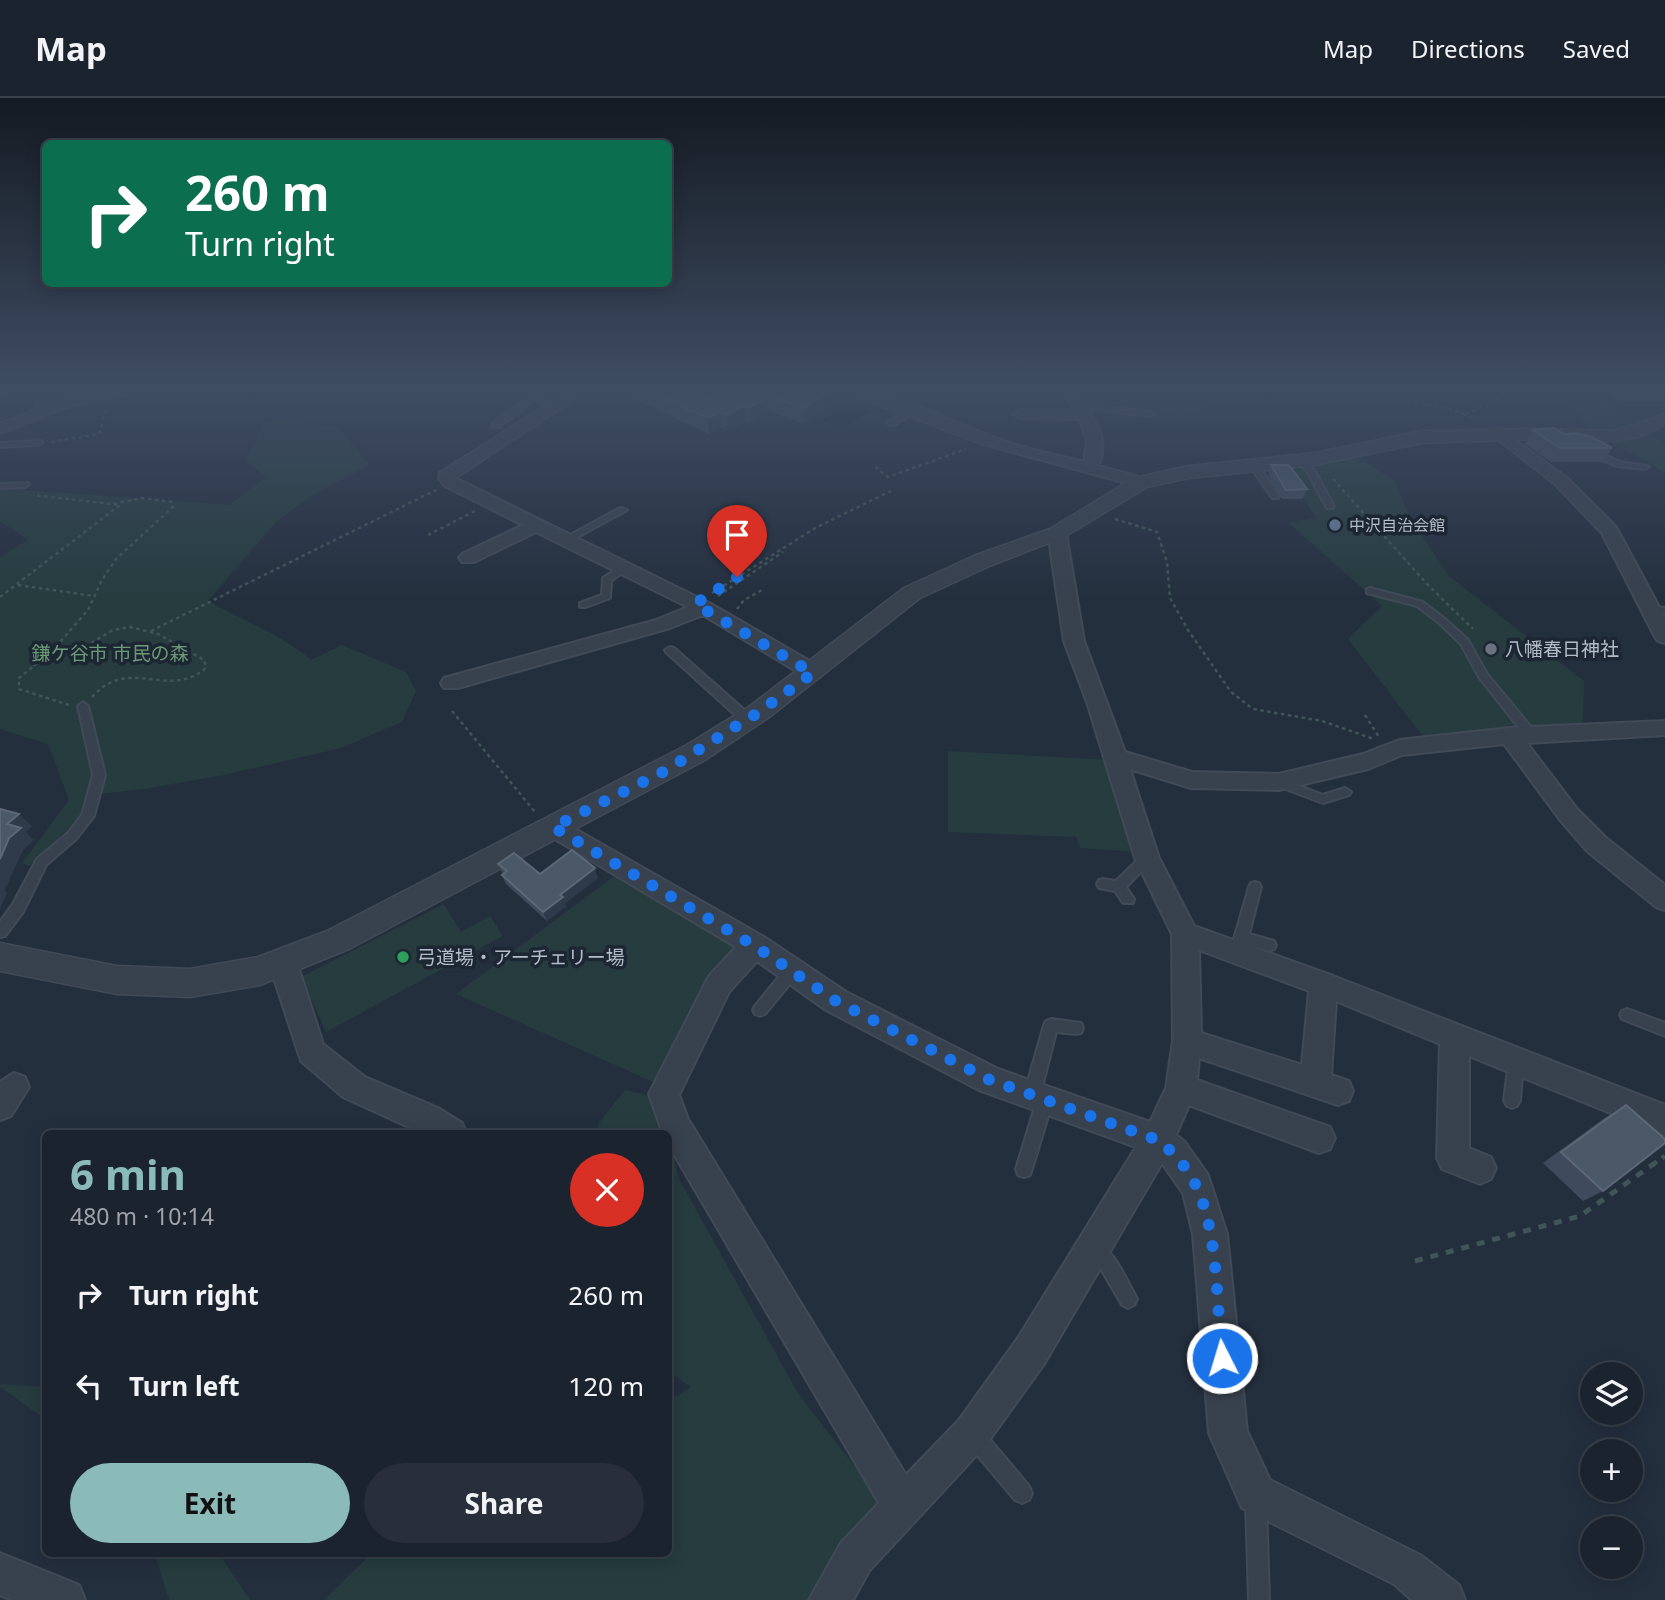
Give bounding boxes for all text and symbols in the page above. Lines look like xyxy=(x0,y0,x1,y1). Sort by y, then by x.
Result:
text: Map xyxy=(35,26,107,71)
text: Map xyxy=(1323,32,1373,65)
text: Directions xyxy=(1411,32,1525,65)
text: Saved xyxy=(1563,32,1630,65)
text: 260 m xyxy=(185,159,330,225)
icon: right xyxy=(70,168,161,259)
text: Turn right xyxy=(185,222,335,265)
pin xyxy=(707,505,767,577)
place label: 中沢自治会館 xyxy=(1349,514,1445,536)
icon: arrive xyxy=(718,516,756,554)
marker: 中沢自治会館 xyxy=(1327,517,1343,533)
place label: 八幡春日神社 xyxy=(1505,636,1619,662)
park label: 鎌ケ谷市 市民の森 xyxy=(32,640,188,666)
marker: 八幡春日神社 xyxy=(1483,641,1499,657)
place label: 弓道場・アーチェリー場 xyxy=(417,944,625,970)
marker: 弓道場・アーチェリー場 xyxy=(395,949,411,965)
text: 6 min xyxy=(70,1145,186,1202)
button: close xyxy=(570,1153,644,1227)
text: 480 m · 10:14 xyxy=(70,1200,214,1232)
icon: right xyxy=(70,1276,108,1314)
text: Turn right xyxy=(129,1277,259,1313)
text: 260 m xyxy=(568,1277,644,1313)
position arrow xyxy=(1185,1321,1259,1395)
map controls xyxy=(1580,1362,1643,1579)
button: layers xyxy=(1580,1362,1643,1425)
icon: left xyxy=(70,1367,108,1405)
text: Turn left xyxy=(129,1368,240,1404)
text: 120 m xyxy=(568,1368,644,1404)
button: + xyxy=(1580,1439,1643,1502)
button: Exit xyxy=(70,1463,350,1543)
button: Share xyxy=(364,1463,644,1543)
button: − xyxy=(1580,1516,1643,1579)

